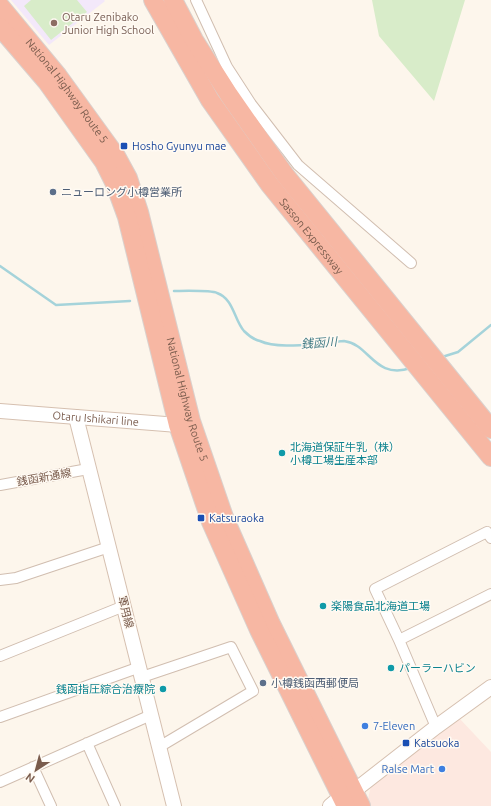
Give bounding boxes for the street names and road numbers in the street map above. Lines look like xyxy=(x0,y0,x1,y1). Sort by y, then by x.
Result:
street label: National Highway Route 5 xyxy=(23,36,110,145)
street label: Sasson Expressway xyxy=(277,196,346,277)
street label: National Highway Route 5 xyxy=(164,336,210,463)
street label: Otaru Ishikari line xyxy=(52,409,139,428)
street label: 銭函新通線 xyxy=(16,466,72,488)
street label: 軍用線 xyxy=(116,595,136,629)

